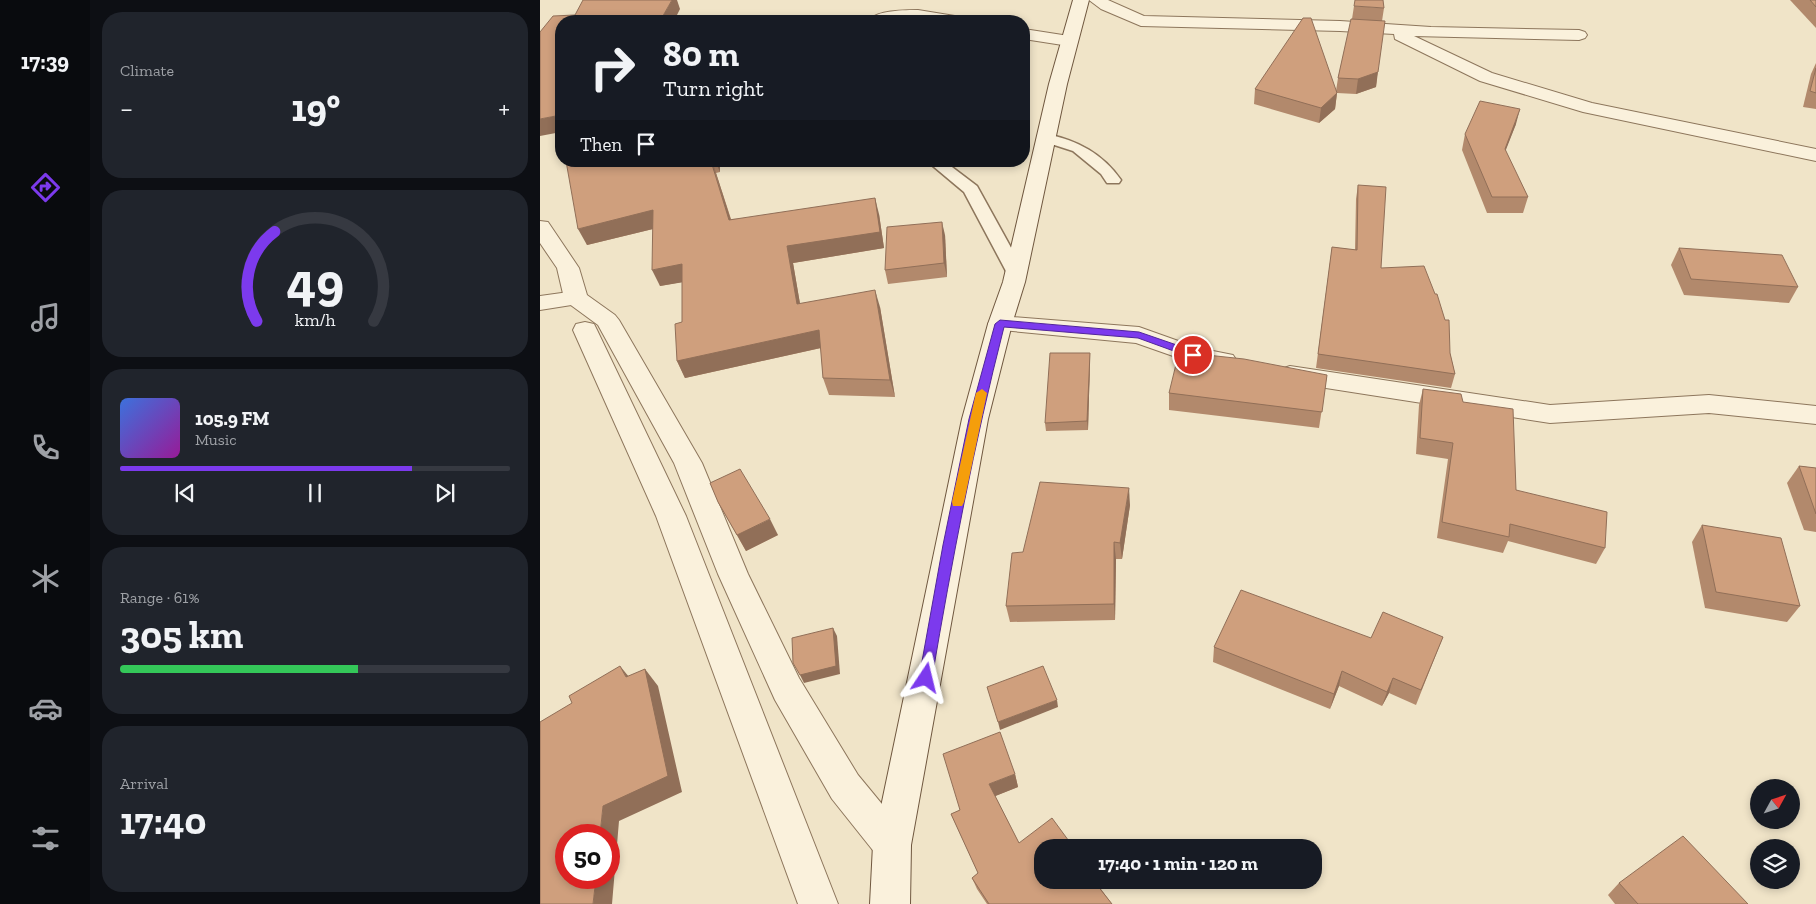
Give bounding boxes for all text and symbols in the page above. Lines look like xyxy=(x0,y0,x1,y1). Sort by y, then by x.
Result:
text: 80 m xyxy=(663,33,739,75)
icon: right xyxy=(580,35,645,100)
text: 17:39 xyxy=(21,48,69,75)
text: Climate xyxy=(120,61,174,80)
text: Turn right xyxy=(663,75,764,102)
text: 19° xyxy=(291,85,340,131)
text: − xyxy=(120,92,133,125)
text: + xyxy=(498,92,510,125)
icon: arrive xyxy=(632,130,660,158)
text: Then xyxy=(580,133,622,156)
icon: directions xyxy=(28,170,63,205)
text: 49 xyxy=(286,251,344,313)
icon: music xyxy=(28,300,63,335)
text: km/h xyxy=(295,309,335,331)
pin xyxy=(1172,334,1214,376)
icon: arrive xyxy=(1179,341,1207,369)
text: 105.9 FM xyxy=(195,407,269,430)
icon: phone xyxy=(28,430,63,465)
text: Music xyxy=(195,430,237,449)
icon: previous xyxy=(171,479,199,507)
icon: pause xyxy=(301,479,329,507)
icon: next xyxy=(431,479,459,507)
icon: climate xyxy=(28,561,63,596)
text: Range · 61% xyxy=(120,588,199,607)
text: 305 km xyxy=(120,612,243,658)
position arrow xyxy=(899,651,951,703)
icon: car xyxy=(28,691,63,726)
text: Arrival xyxy=(120,774,168,793)
north arrow xyxy=(1750,779,1800,829)
map controls xyxy=(1750,779,1800,889)
text: 17:40 xyxy=(120,798,206,844)
icon: filters xyxy=(28,821,63,856)
speed limit sign: 50 xyxy=(555,824,620,889)
button: layers xyxy=(1750,839,1800,889)
text: 17:40 · 1 min · 120 m xyxy=(1098,852,1258,875)

